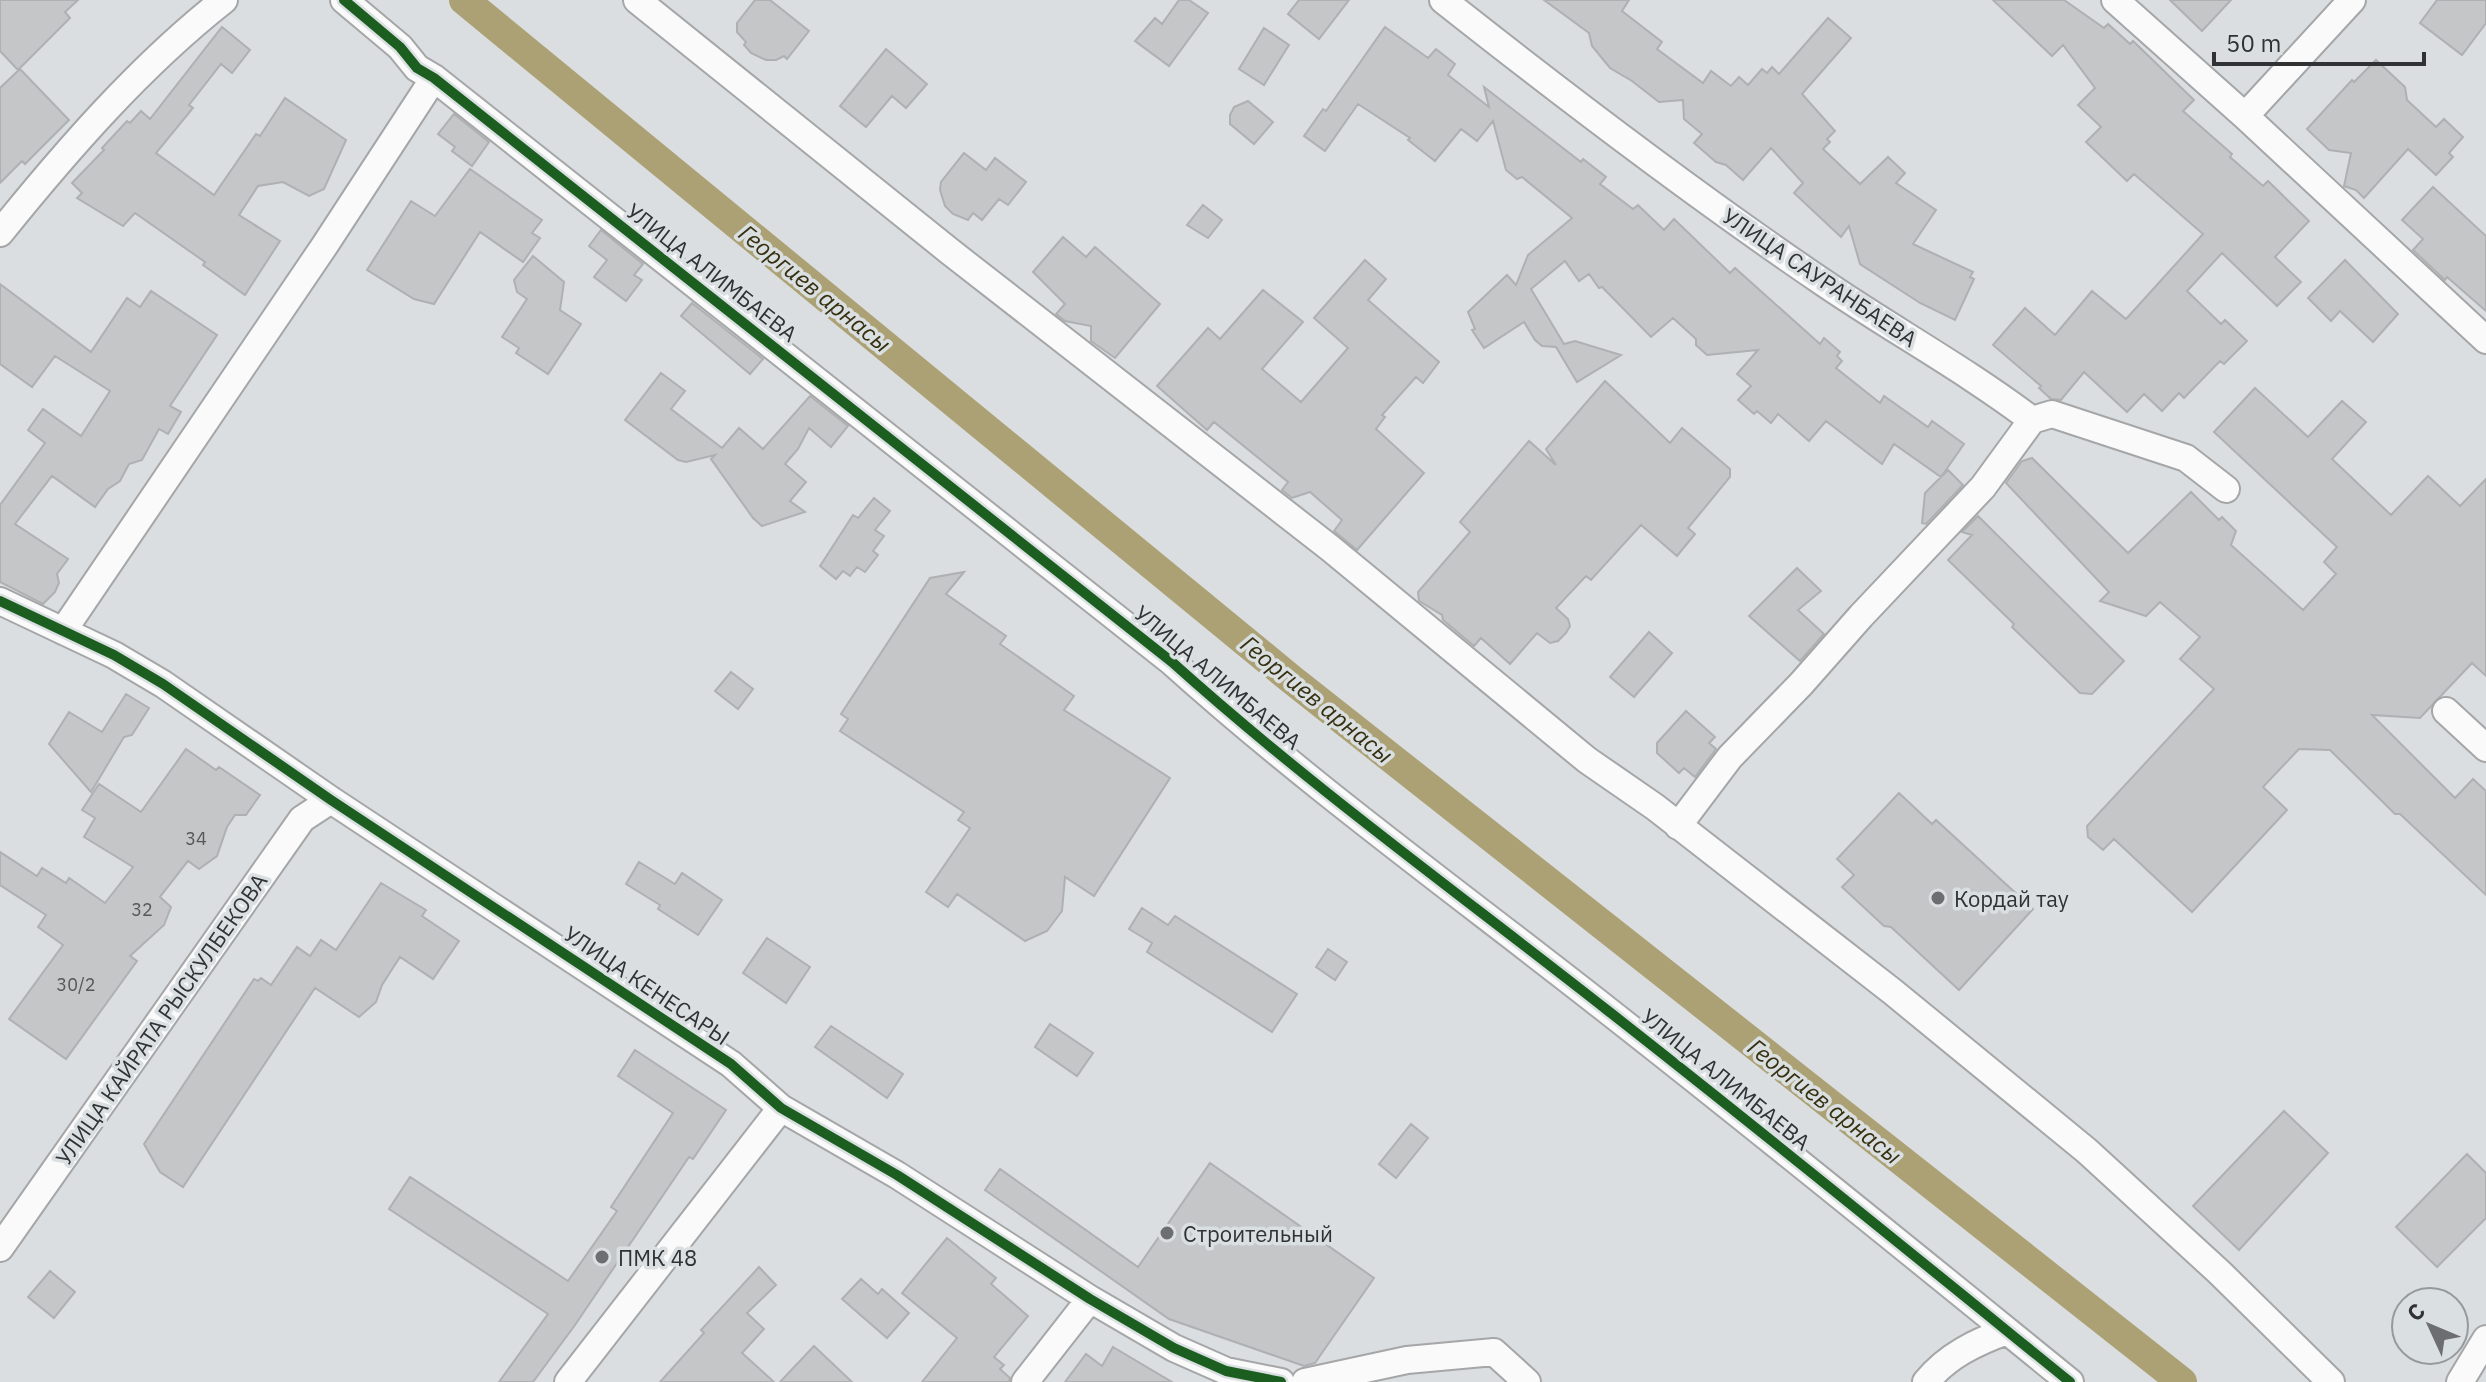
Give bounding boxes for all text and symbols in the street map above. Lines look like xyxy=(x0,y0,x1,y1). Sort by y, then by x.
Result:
scale bar xyxy=(2214,16,2424,66)
text: 50 m xyxy=(2226,27,2281,59)
street label: УЛИЦА АЛИМБАЕВА xyxy=(620,196,804,348)
street label: УЛИЦА САУРАНБАЕВА xyxy=(1717,201,1923,353)
water label: Георгиев арнасы xyxy=(732,217,898,359)
street label: УЛИЦА АЛИМБАЕВА xyxy=(1128,598,1308,756)
water label: Георгиев арнасы xyxy=(1234,628,1400,770)
house number: 34 xyxy=(185,827,207,850)
street label: УЛИЦА КАЙРАТА РЫСКУЛБЕКОВА xyxy=(49,867,273,1171)
place label: Кордай тау xyxy=(1954,884,2069,913)
marker: Кордай тау xyxy=(1929,889,1947,907)
house number: 32 xyxy=(131,898,153,921)
street label: УЛИЦА КЕНЕСАРЫ xyxy=(558,919,736,1051)
house number: 30/2 xyxy=(56,973,96,996)
street label: УЛИЦА АЛИМБАЕВА xyxy=(1635,1002,1817,1156)
water label: Георгиев арнасы xyxy=(1741,1031,1909,1171)
place label: Строительный xyxy=(1183,1219,1333,1248)
marker: Строительный xyxy=(1158,1224,1176,1242)
place label: ПМК 48 xyxy=(618,1243,697,1272)
marker: ПМК 48 xyxy=(593,1248,611,1266)
north arrow xyxy=(2390,1286,2470,1366)
text: С xyxy=(2400,1297,2431,1327)

